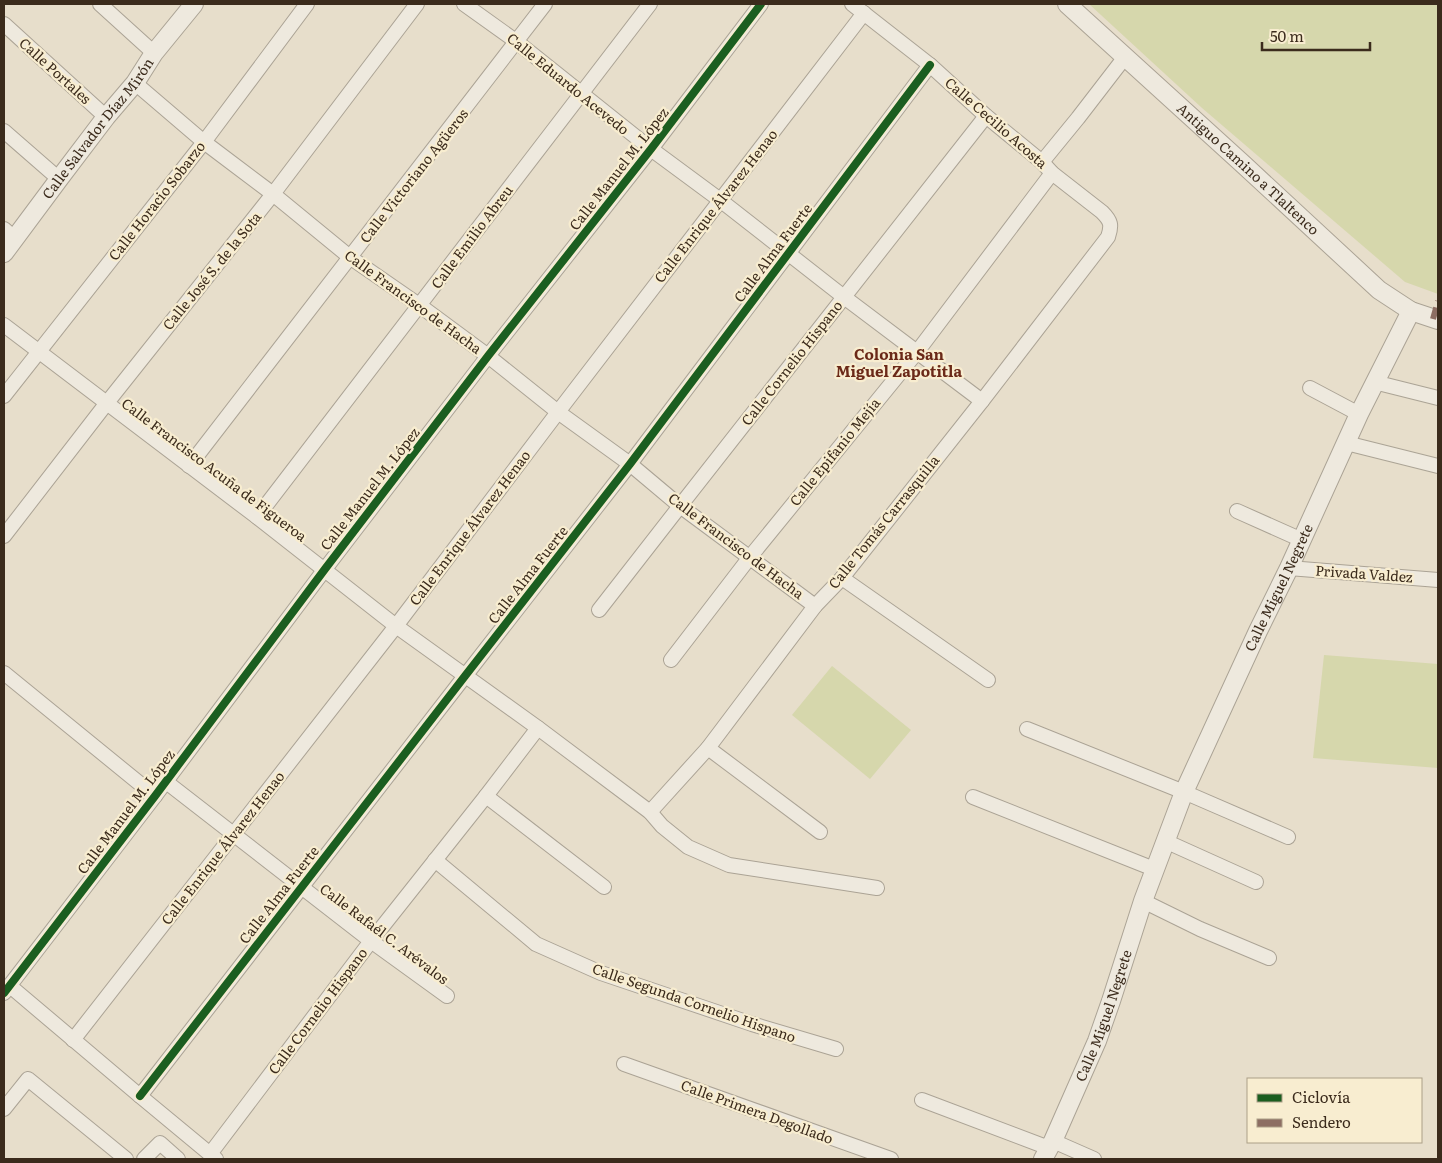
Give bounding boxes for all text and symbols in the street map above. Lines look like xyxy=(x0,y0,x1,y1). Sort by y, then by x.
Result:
scale bar xyxy=(1262,20,1370,52)
text: 50 m xyxy=(1270,24,1304,47)
street label: Calle Eduardo Acevedo xyxy=(503,28,634,139)
street label: Calle Portales xyxy=(15,33,96,108)
street label: Calle Salvador Díaz Mirón xyxy=(37,54,158,203)
street label: Calle Cecilio Acosta xyxy=(941,72,1053,173)
street label: Antiguo Camino a Tlaltenco xyxy=(1173,98,1324,239)
street label: Calle Manuel M. López xyxy=(564,103,673,234)
street label: Calle Victoriano Agüeros xyxy=(354,104,472,247)
street label: Calle Enrique Álvarez Henao xyxy=(649,124,782,286)
street label: Calle Horacio Sobarzo xyxy=(103,136,209,264)
street label: Calle Emilio Abreu xyxy=(426,180,517,292)
street label: Calle Alma Fuerte xyxy=(728,199,816,306)
street label: Calle José S. de la Sota xyxy=(157,207,266,334)
street label: Calle Francisco de Hacha xyxy=(341,245,487,358)
street label: Calle Cornelio Hispano xyxy=(736,296,846,429)
district label: Colonia San Miguel Zapotitla xyxy=(836,342,963,382)
street label: Calle Francisco Acuña de Figueroa xyxy=(118,393,312,546)
street label: Calle Epifanio Mejía xyxy=(784,393,884,510)
street label: Calle Manuel M. López xyxy=(315,423,424,554)
street label: Calle Enrique Álvarez Henao xyxy=(404,446,534,609)
street label: Calle Tomás Carrasquilla xyxy=(823,450,944,592)
street label: Calle Francisco de Hacha xyxy=(665,487,809,603)
street label: Calle Miguel Negrete xyxy=(1239,520,1317,654)
street label: Calle Alma Fuerte xyxy=(483,521,572,627)
street label: Privada Valdez xyxy=(1315,560,1414,586)
street label: Calle Manuel M. López xyxy=(72,745,179,878)
street label: Calle Enrique Álvarez Henao xyxy=(156,766,289,928)
street label: Calle Alma Fuerte xyxy=(234,841,323,947)
street label: Calle Rafaél C. Arévalos xyxy=(316,878,453,988)
street label: Calle Cornelio Hispano xyxy=(263,943,371,1078)
street label: Calle Miguel Negrete xyxy=(1069,947,1136,1084)
street label: Calle Segunda Cornelio Hispano xyxy=(590,958,799,1046)
street label: Calle Primera Degollado xyxy=(678,1074,836,1148)
legend xyxy=(1247,1078,1422,1143)
text: Ciclovía xyxy=(1292,1085,1351,1108)
text: Sendero xyxy=(1292,1110,1351,1133)

